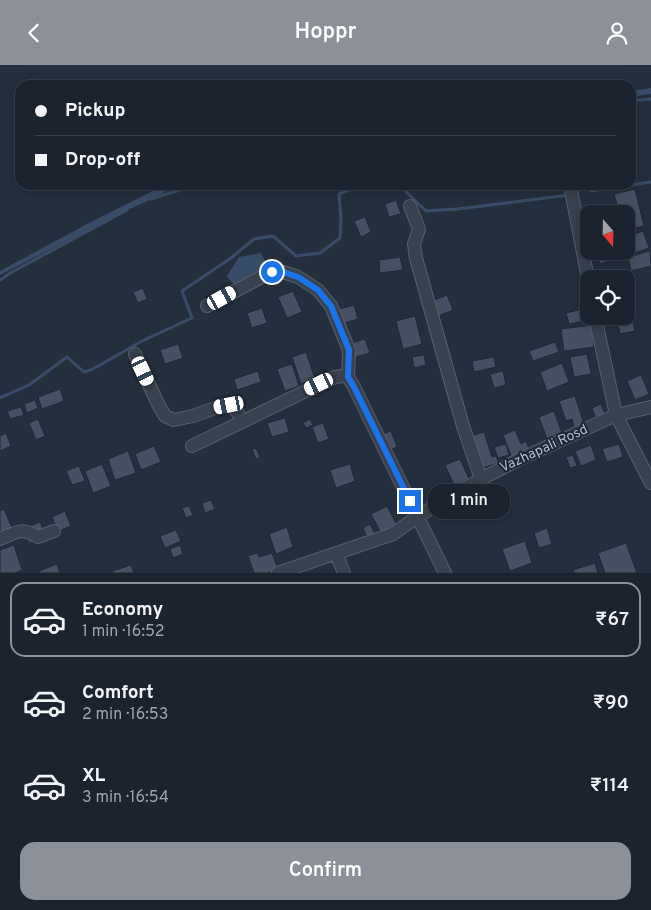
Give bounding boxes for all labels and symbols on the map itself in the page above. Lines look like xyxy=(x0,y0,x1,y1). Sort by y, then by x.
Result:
north arrow xyxy=(580,205,635,260)
route start xyxy=(261,261,283,283)
car xyxy=(205,284,238,312)
car xyxy=(129,354,156,388)
car xyxy=(302,371,335,397)
car xyxy=(212,395,245,415)
street label: Vazhapali Rosd xyxy=(497,421,591,477)
callout: 1 min xyxy=(428,483,510,519)
route end xyxy=(399,490,421,512)

